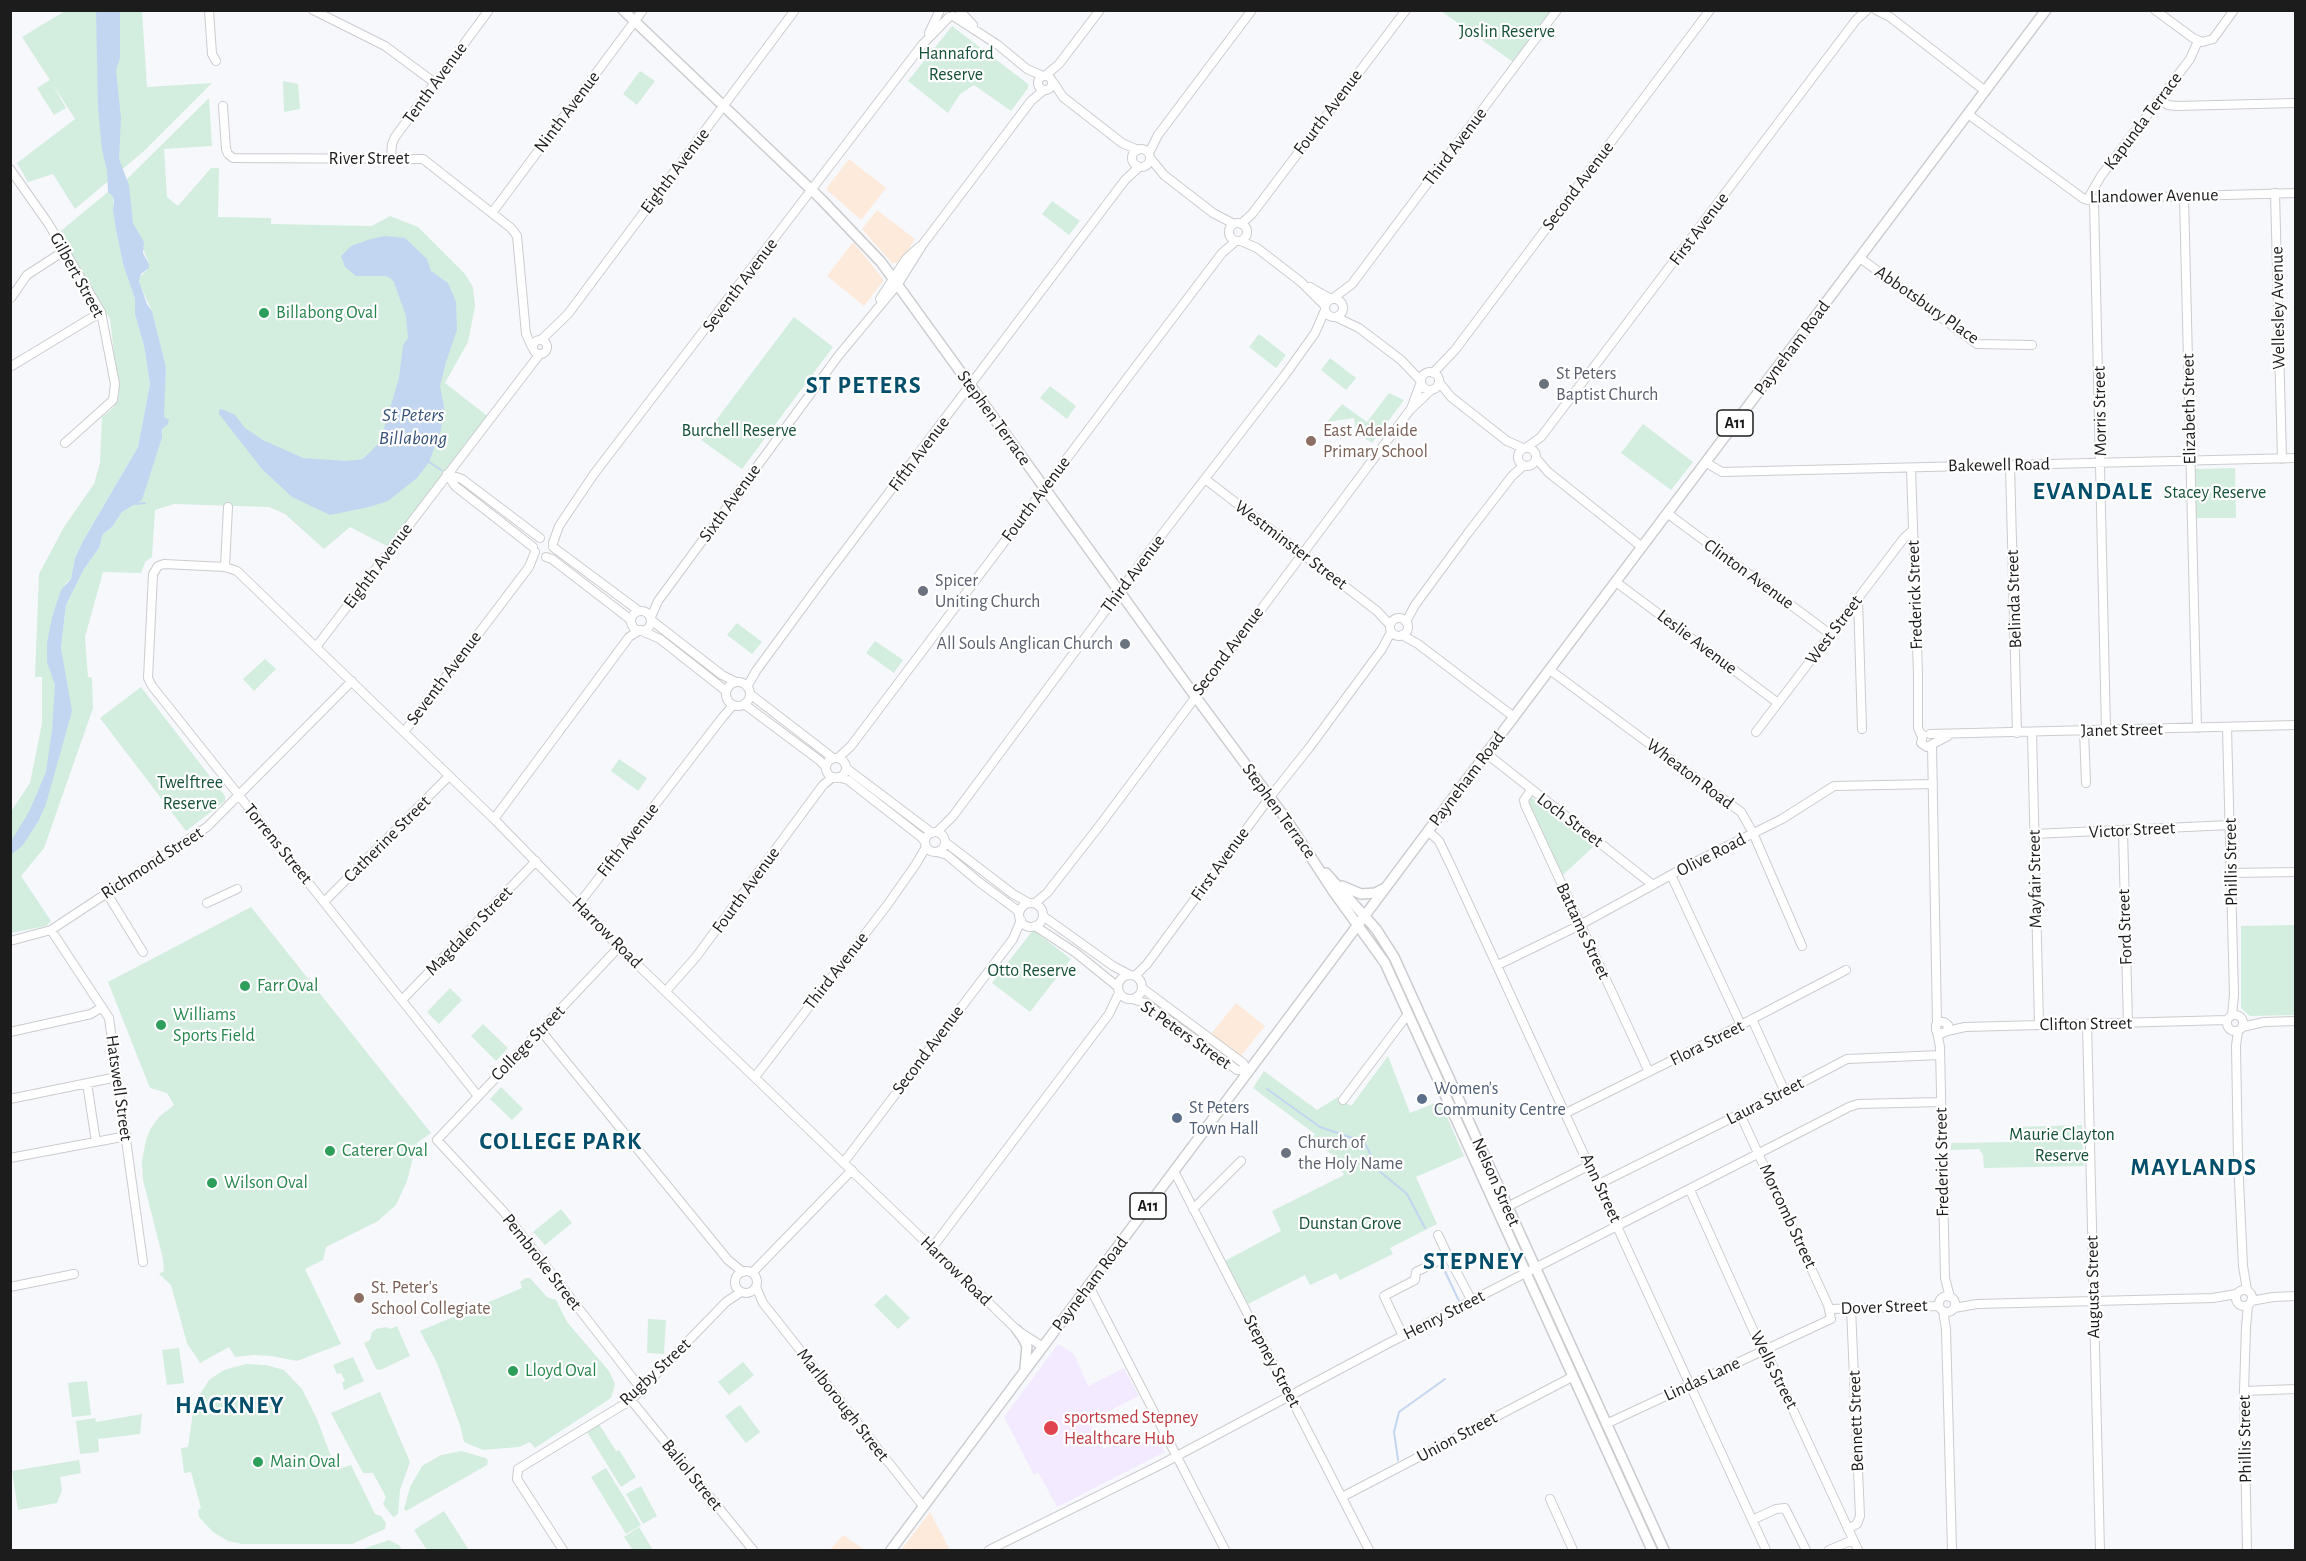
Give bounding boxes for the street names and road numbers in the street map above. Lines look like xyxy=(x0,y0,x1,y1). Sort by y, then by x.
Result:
street label: Tenth Avenue xyxy=(398,38,472,128)
street label: Fourth Avenue xyxy=(1289,65,1367,159)
street label: Ninth Avenue xyxy=(529,67,605,157)
street label: Kapunda Terrace xyxy=(2099,68,2187,174)
street label: Third Avenue xyxy=(1418,103,1492,191)
street label: Eighth Avenue xyxy=(636,124,714,218)
street label: Second Avenue xyxy=(1537,137,1619,235)
street label: River Street xyxy=(328,148,410,170)
street label: Llandower Avenue xyxy=(2089,184,2219,208)
street label: First Avenue xyxy=(1665,188,1733,270)
street label: Gilbert Street xyxy=(45,229,109,321)
street label: Seventh Avenue xyxy=(698,234,782,336)
street label: Wellesley Avenue xyxy=(2266,246,2290,370)
street label: Abbotsbury Place xyxy=(1871,261,1983,349)
street label: Payneham Road xyxy=(1749,296,1835,400)
street label: Elizabeth Street xyxy=(2177,353,2201,465)
street label: Stephen Terrace xyxy=(952,366,1036,470)
street label: Morris Street xyxy=(2088,366,2112,456)
road number: A11 xyxy=(1717,410,1753,436)
street label: Fifth Avenue xyxy=(884,412,954,496)
street label: Fourth Avenue xyxy=(997,452,1075,546)
street label: Bakewell Road xyxy=(1948,453,2050,477)
street label: Sixth Avenue xyxy=(694,460,766,546)
street label: Westminster Street xyxy=(1230,496,1352,594)
street label: Eighth Avenue xyxy=(339,519,417,613)
street label: Third Avenue xyxy=(1096,530,1170,618)
street label: Clinton Avenue xyxy=(1700,534,1798,614)
street label: Frederick Street xyxy=(1902,540,1928,650)
street label: Belinda Street xyxy=(2001,549,2027,649)
street label: West Street xyxy=(1801,591,1867,669)
street label: Second Avenue xyxy=(1187,602,1269,700)
street label: Leslie Avenue xyxy=(1653,605,1741,679)
street label: Seventh Avenue xyxy=(402,627,486,729)
street label: Janet Street xyxy=(2081,718,2163,742)
street label: Payneham Road xyxy=(1424,727,1510,831)
street label: Wheaton Road xyxy=(1642,734,1738,814)
street label: Stephen Terrace xyxy=(1237,759,1321,863)
street label: Loch Street xyxy=(1532,788,1608,852)
street label: Catherine Street xyxy=(339,791,435,887)
street label: Torrens Street xyxy=(239,799,317,889)
street label: Fifth Avenue xyxy=(592,799,664,881)
street label: Victor Street xyxy=(2088,817,2176,843)
street label: Phillis Street xyxy=(2219,818,2243,906)
street label: Richmond Street xyxy=(97,822,207,904)
street label: First Avenue xyxy=(1186,823,1254,905)
street label: Olive Road xyxy=(1673,828,1749,882)
street label: Mayfair Street xyxy=(2023,829,2047,929)
street label: Fourth Avenue xyxy=(707,843,785,937)
street label: Battams Street xyxy=(1551,879,1615,983)
street label: Magdalen Street xyxy=(421,882,517,980)
street label: Ford Street xyxy=(2113,889,2137,965)
street label: Harrow Road xyxy=(567,893,647,973)
street label: Third Avenue xyxy=(799,928,873,1014)
street label: St Peters Street xyxy=(1137,996,1235,1074)
street label: College Street xyxy=(486,1001,570,1085)
street label: Second Avenue xyxy=(887,1001,969,1099)
street label: Clifton Street xyxy=(2040,1012,2132,1036)
street label: Flora Street xyxy=(1666,1015,1748,1071)
street label: Hatswell Street xyxy=(101,1033,137,1143)
street label: Laura Street xyxy=(1723,1072,1807,1130)
street label: Frederick Street xyxy=(1930,1107,1954,1217)
street label: Nelson Street xyxy=(1467,1134,1525,1230)
street label: Ann Street xyxy=(1576,1150,1626,1226)
street label: Morcomb Street xyxy=(1754,1160,1822,1272)
road number: A11 xyxy=(1130,1193,1166,1219)
street label: Pembroke Street xyxy=(498,1209,586,1315)
street label: Harrow Road xyxy=(916,1232,996,1310)
street label: Payneham Road xyxy=(1047,1232,1133,1336)
street label: Augusta Street xyxy=(2081,1235,2105,1339)
street label: Henry Street xyxy=(1400,1285,1488,1345)
street label: Dover Street xyxy=(1840,1295,1928,1319)
street label: Stepney Street xyxy=(1239,1311,1305,1411)
street label: Wells Street xyxy=(1745,1327,1803,1413)
street label: Rugby Street xyxy=(615,1334,695,1410)
street label: Marlborough Street xyxy=(792,1344,894,1466)
street label: Lindas Lane xyxy=(1660,1352,1744,1406)
street label: Bennett Street xyxy=(1843,1370,1869,1472)
street label: Phillis Street xyxy=(2233,1395,2257,1483)
street label: Union Street xyxy=(1413,1407,1501,1467)
street label: Baliol Street xyxy=(657,1435,727,1515)

